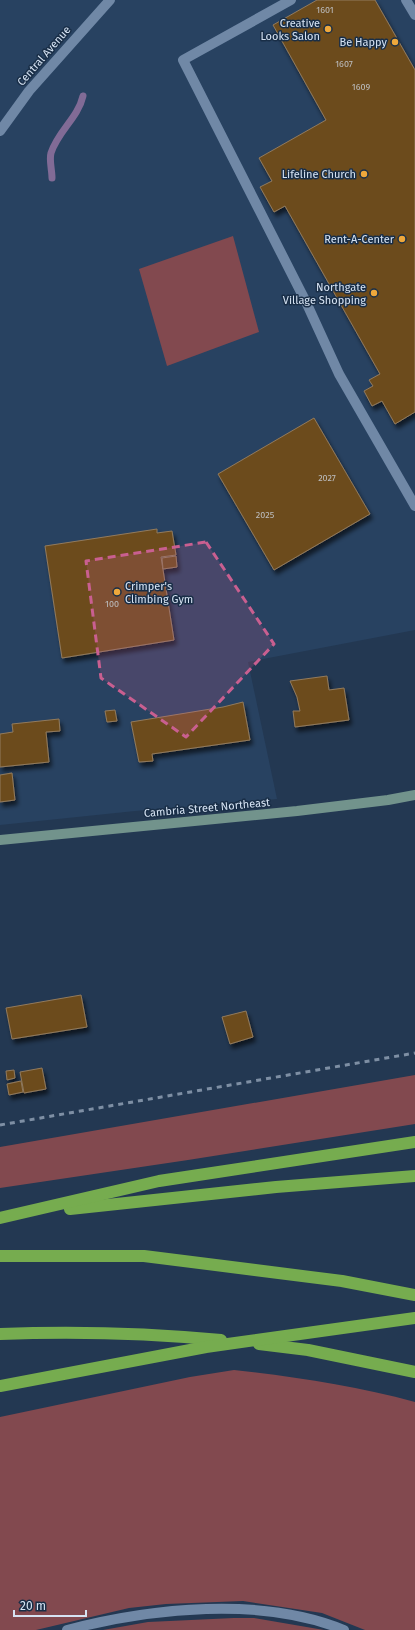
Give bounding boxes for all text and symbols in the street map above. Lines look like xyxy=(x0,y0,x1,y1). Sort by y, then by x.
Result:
house number: 1601 xyxy=(316,5,334,15)
place label: Creative Looks Salon xyxy=(260,17,320,43)
street label: Central Avenue xyxy=(15,24,73,88)
marker: Creative Looks Salon xyxy=(323,24,333,34)
place label: Be Happy xyxy=(340,36,388,49)
marker: Be Happy xyxy=(390,37,400,47)
house number: 1607 xyxy=(335,59,353,69)
house number: 1609 xyxy=(352,82,370,92)
place label: Lifeline Church xyxy=(282,168,356,181)
marker: Lifeline Church xyxy=(359,169,369,179)
place label: Rent-A-Center xyxy=(324,233,395,246)
marker: Rent-A-Center xyxy=(397,234,407,244)
place label: Northgate Village Shopping xyxy=(283,281,366,307)
marker: Northgate Village Shopping xyxy=(369,288,379,298)
house number: 2027 xyxy=(318,473,336,483)
house number: 2025 xyxy=(256,510,275,520)
place label: Crimper's Climbing Gym xyxy=(125,580,193,606)
marker: Crimper's Climbing Gym xyxy=(112,587,122,597)
house number: 100 xyxy=(105,599,119,609)
street label: Cambria Street Northeast xyxy=(143,796,271,820)
scale bar xyxy=(14,1592,86,1618)
text: 20 m xyxy=(20,1599,46,1613)

